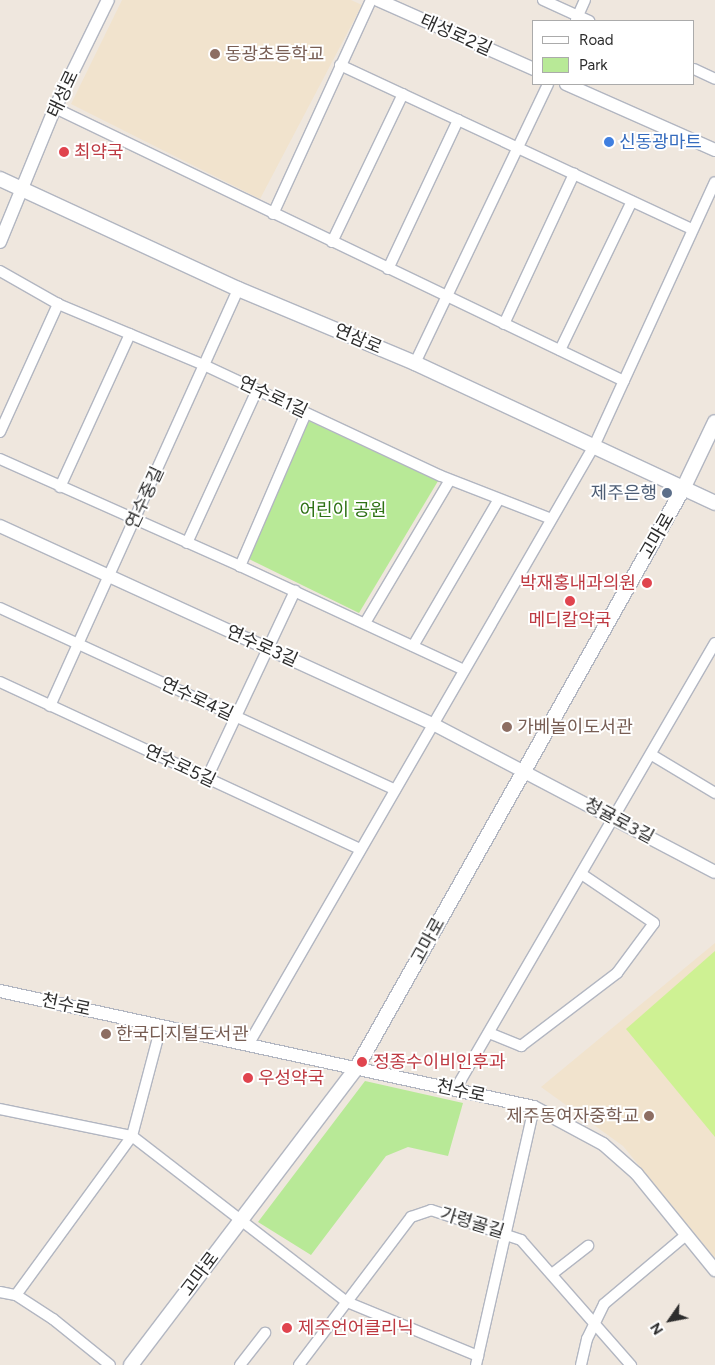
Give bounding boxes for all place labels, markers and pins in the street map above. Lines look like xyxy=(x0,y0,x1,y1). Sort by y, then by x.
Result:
place label: 동광초등학교 xyxy=(225,43,324,65)
marker: 동광초등학교 xyxy=(209,48,221,60)
place label: 신동광마트 xyxy=(619,131,702,153)
marker: 신동광마트 xyxy=(603,136,615,148)
place label: 최약국 xyxy=(74,141,124,163)
marker: 최약국 xyxy=(58,146,70,158)
place label: 제주은행 xyxy=(591,482,657,504)
marker: 제주은행 xyxy=(661,487,673,499)
place label: 박재홍내과의원 xyxy=(520,572,636,594)
marker: 박재홍내과의원 xyxy=(640,576,654,590)
marker: 메디칼약국 xyxy=(564,595,576,607)
place label: 메디칼약국 xyxy=(529,609,611,631)
place label: 가베놀이도서관 xyxy=(517,716,633,738)
marker: 가베놀이도서관 xyxy=(501,721,513,733)
place label: 한국디지털도서관 xyxy=(116,1023,248,1045)
marker: 한국디지털도서관 xyxy=(100,1028,112,1040)
place label: 정종수이비인후과 xyxy=(373,1051,505,1073)
marker: 정종수이비인후과 xyxy=(355,1055,369,1069)
place label: 우성약국 xyxy=(258,1067,324,1089)
marker: 우성약국 xyxy=(242,1072,254,1084)
place label: 제주동여자중학교 xyxy=(507,1105,639,1127)
marker: 제주동여자중학교 xyxy=(643,1110,655,1122)
place label: 제주언어클리닉 xyxy=(298,1317,414,1339)
marker: 제주언어클리닉 xyxy=(280,1321,294,1335)

